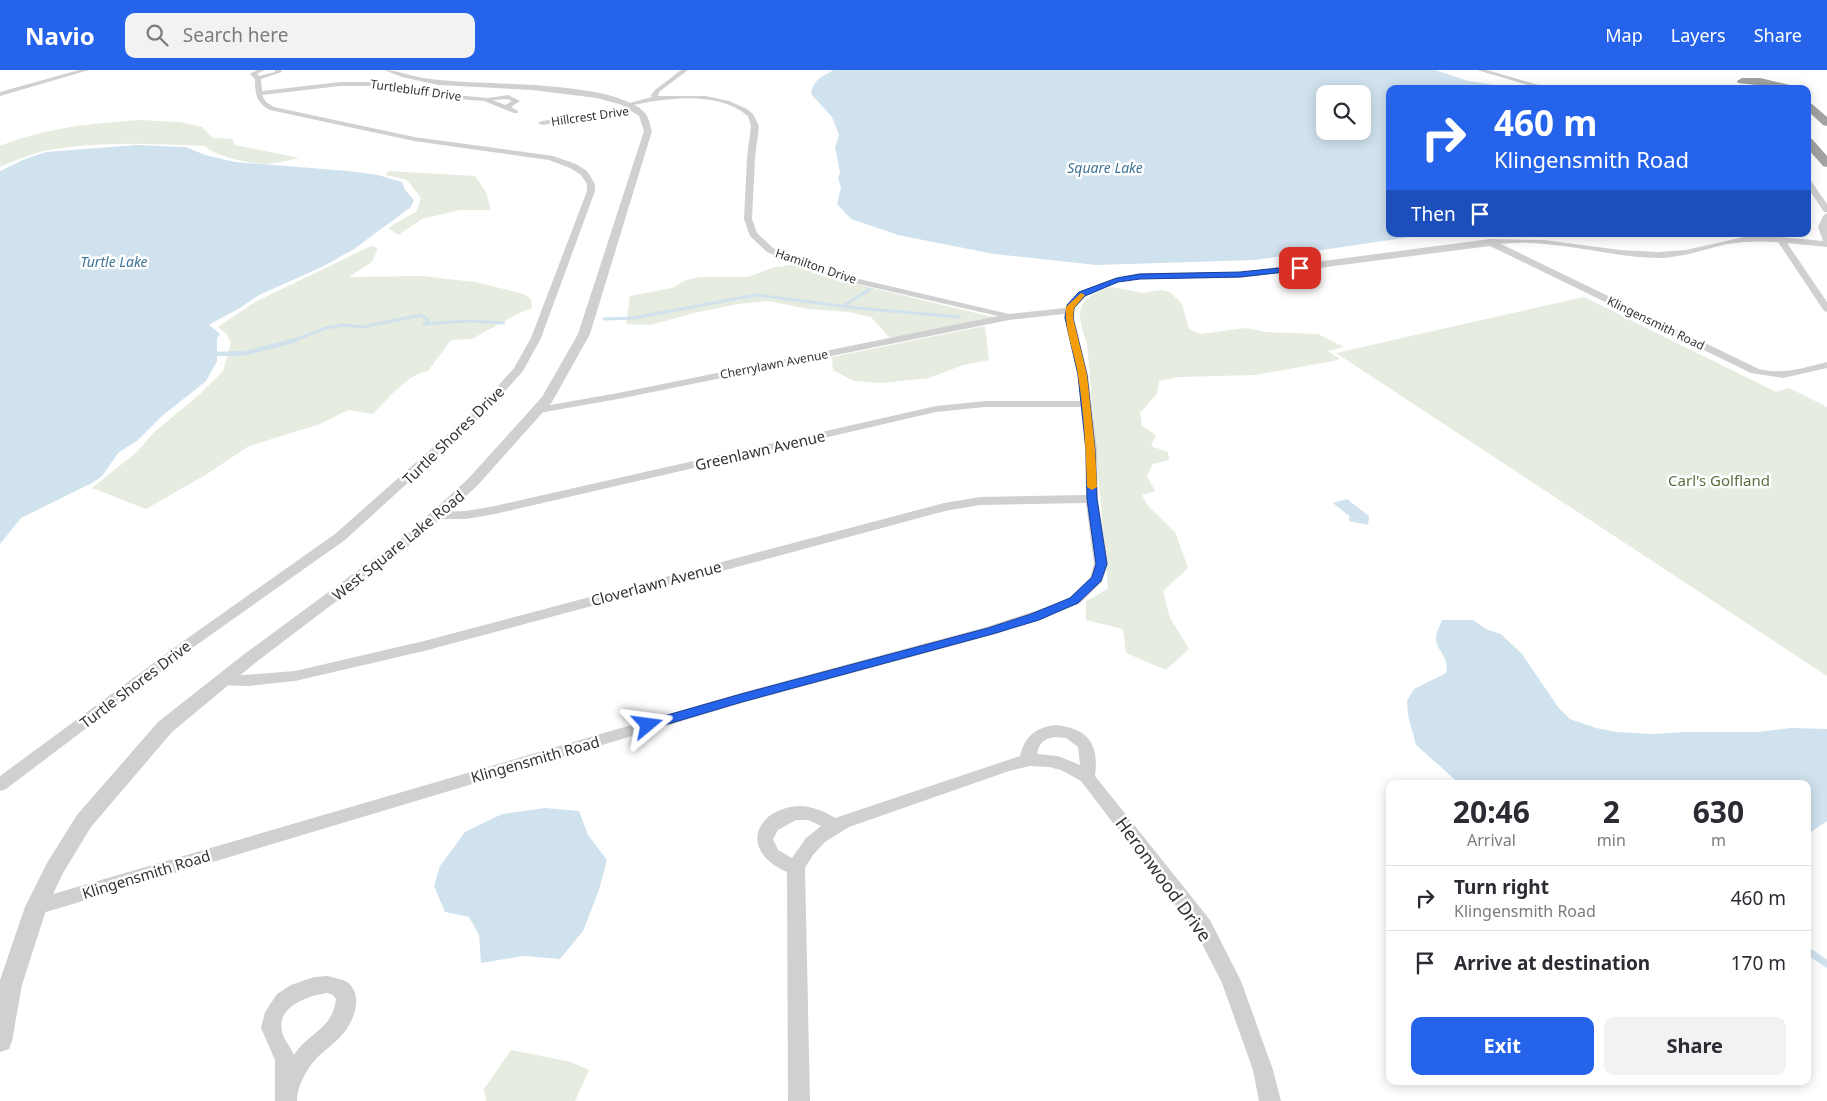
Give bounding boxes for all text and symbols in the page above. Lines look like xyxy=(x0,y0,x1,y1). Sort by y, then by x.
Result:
search box xyxy=(125,13,475,58)
text: Navio xyxy=(25,19,95,52)
icon: search xyxy=(143,21,171,49)
text: Search here xyxy=(183,22,289,48)
text: Map xyxy=(1605,23,1643,47)
text: Layers xyxy=(1671,23,1726,47)
text: Share xyxy=(1754,23,1802,47)
street label: Turtlebluff Drive xyxy=(369,75,463,105)
map controls xyxy=(1316,85,1371,140)
button: search xyxy=(1316,85,1371,140)
text: 460 m xyxy=(1494,99,1597,146)
street label: Hillcrest Drive xyxy=(550,102,630,130)
icon: right xyxy=(1411,105,1476,170)
text: Klingensmith Road xyxy=(1494,144,1689,174)
water label: Square Lake xyxy=(1067,158,1143,177)
icon: arrive xyxy=(1466,200,1494,228)
text: Then xyxy=(1411,201,1456,227)
street label: Hamilton Drive xyxy=(773,244,859,288)
pin xyxy=(1279,247,1321,289)
water label: Turtle Lake xyxy=(80,252,148,271)
icon: arrive xyxy=(1286,254,1314,282)
street label: Klingensmith Road xyxy=(1604,292,1708,354)
street label: Cherrylawn Avenue xyxy=(719,345,830,383)
street label: Turtle Shores Drive xyxy=(398,381,508,489)
street label: Greenlawn Avenue xyxy=(693,425,827,475)
park label: Carl's Golfland xyxy=(1668,470,1770,490)
street label: West Square Lake Road xyxy=(328,485,468,605)
street label: Cloverlawn Avenue xyxy=(589,556,723,610)
street label: Turtle Shores Drive xyxy=(76,636,194,732)
position arrow xyxy=(621,698,673,750)
street label: Klingensmith Road xyxy=(468,731,602,787)
text: 20:46 xyxy=(1453,791,1530,832)
text: 2 xyxy=(1603,791,1620,832)
text: 630 xyxy=(1693,791,1744,832)
street label: Heronwood Drive xyxy=(1111,812,1217,946)
text: Arrival xyxy=(1467,829,1516,851)
text: min xyxy=(1597,829,1626,851)
text: m xyxy=(1711,829,1726,851)
street label: Klingensmith Road xyxy=(79,845,213,903)
text: Turn right xyxy=(1454,874,1549,900)
icon: right xyxy=(1411,884,1439,912)
text: 460 m xyxy=(1731,885,1786,911)
text: Klingensmith Road xyxy=(1454,900,1596,922)
icon: arrive xyxy=(1411,949,1439,977)
text: Arrive at destination xyxy=(1454,950,1650,976)
text: 170 m xyxy=(1731,950,1786,976)
button: Exit xyxy=(1411,1017,1594,1075)
button: Share xyxy=(1604,1017,1786,1075)

